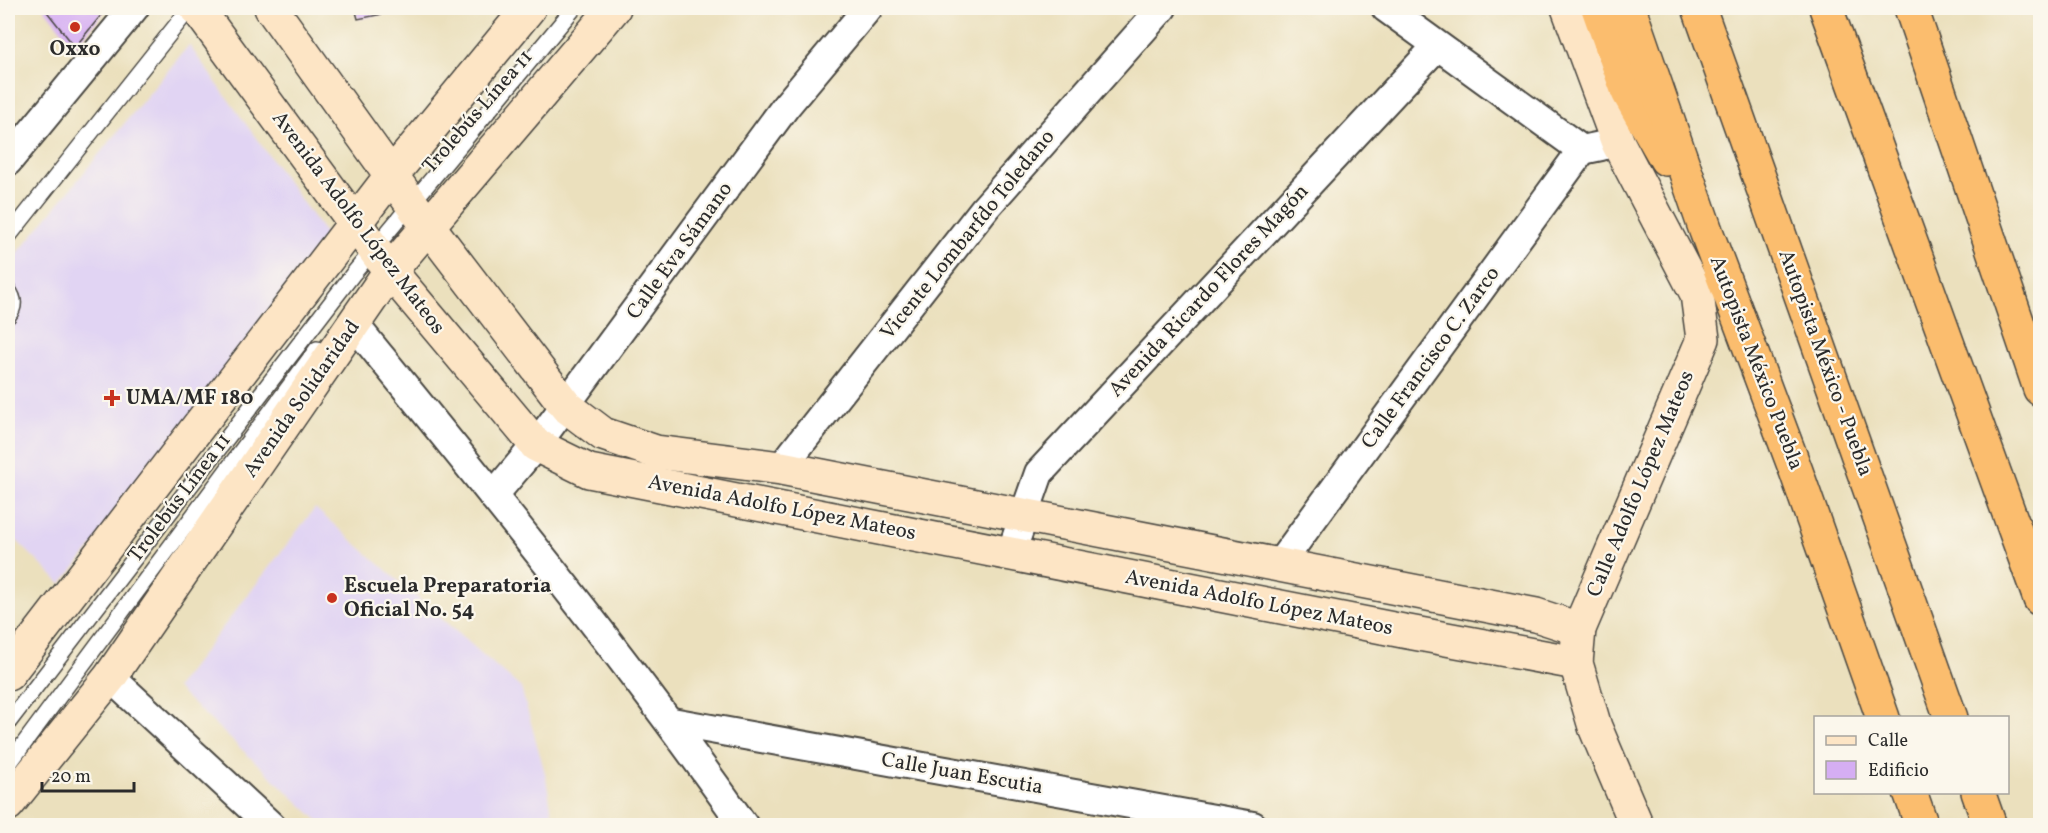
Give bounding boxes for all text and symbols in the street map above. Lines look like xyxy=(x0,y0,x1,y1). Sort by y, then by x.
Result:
marker: Oxxo xyxy=(68,20,82,34)
place label: Oxxo xyxy=(49,35,101,64)
street label: Trolebús Línea 11 xyxy=(416,44,540,180)
street label: Avenida Adolfo López Mateos xyxy=(264,106,452,340)
street label: Vicente Lombarfdo Toledano xyxy=(874,124,1062,346)
street label: Calle Eva Sámano xyxy=(620,176,740,326)
street label: Avenida Ricardo Flores Magón xyxy=(1102,178,1316,404)
street label: Autopista México - Puebla xyxy=(1770,246,1880,480)
street label: Autopista México Puebla xyxy=(1702,252,1810,474)
street label: Calle Francisco C. Zarco xyxy=(1355,261,1507,455)
street label: Avenida Solidaridad xyxy=(237,314,367,484)
street label: Calle Adolfo López Mateos xyxy=(1580,366,1702,602)
place label: UMA/MF 180 xyxy=(126,384,253,413)
marker: UMA/MF 180 xyxy=(103,389,121,407)
street label: Trolebús Línea 11 xyxy=(122,427,238,569)
street label: Avenida Adolfo López Mateos xyxy=(646,468,918,548)
street label: Avenida Adolfo López Mateos xyxy=(1123,563,1395,643)
place label: Escuela Preparatoria Oficial No. 54 xyxy=(344,572,552,625)
marker: Escuela Preparatoria Oficial No. 54 xyxy=(325,591,339,605)
legend xyxy=(1814,716,2009,794)
text: Calle xyxy=(1868,729,1908,754)
street label: Calle Juan Escutia xyxy=(879,745,1045,803)
scale bar xyxy=(42,755,134,793)
text: Edificio xyxy=(1868,759,1929,784)
text: 20 m xyxy=(51,765,91,790)

